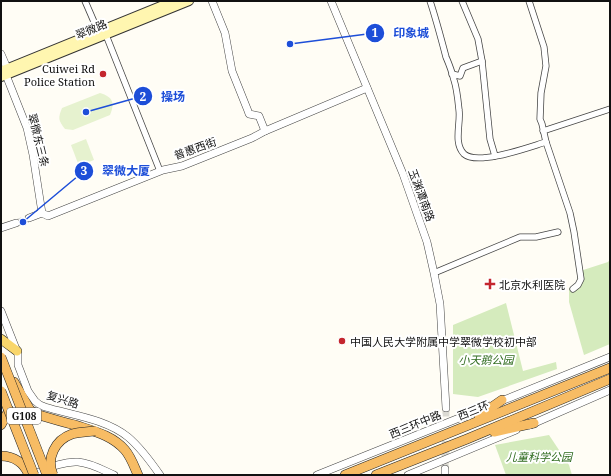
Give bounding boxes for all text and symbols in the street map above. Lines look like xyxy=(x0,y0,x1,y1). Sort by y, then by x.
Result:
street label: 翠微路 xyxy=(73,16,109,42)
callout: 印象城 xyxy=(365,21,437,45)
text: 1 xyxy=(372,24,379,41)
text: 印象城 xyxy=(393,24,429,41)
place label: Cuiwei Rd Police Station xyxy=(24,61,95,89)
marker: Cuiwei Rd Police Station xyxy=(98,69,108,79)
callout: 操场 xyxy=(133,84,193,108)
text: 2 xyxy=(140,88,147,105)
text: 操场 xyxy=(161,88,185,105)
street label: 翠微东三条 xyxy=(25,112,53,168)
street label: 普惠西街 xyxy=(172,133,218,163)
callout: 翠微大厦 xyxy=(74,159,158,183)
text: 3 xyxy=(81,162,88,179)
text: 翠微大厦 xyxy=(102,162,150,179)
street label: 玉渊潭南路 xyxy=(406,167,438,223)
place label: 北京水利医院 xyxy=(499,277,565,292)
marker: 北京水利医院 xyxy=(484,278,496,290)
place label: 中国人民大学附属中学翠微学校初中部 xyxy=(350,334,537,349)
marker: 中国人民大学附属中学翠微学校初中部 xyxy=(337,336,347,346)
park label: 小天鹅公园 xyxy=(459,352,515,367)
street label: 复兴路 xyxy=(45,387,81,411)
street label: 西三环 xyxy=(455,397,491,423)
street label: 西三环中路 xyxy=(387,407,443,441)
road number: G108 xyxy=(7,408,41,424)
park label: 儿童科学公园 xyxy=(506,449,574,464)

